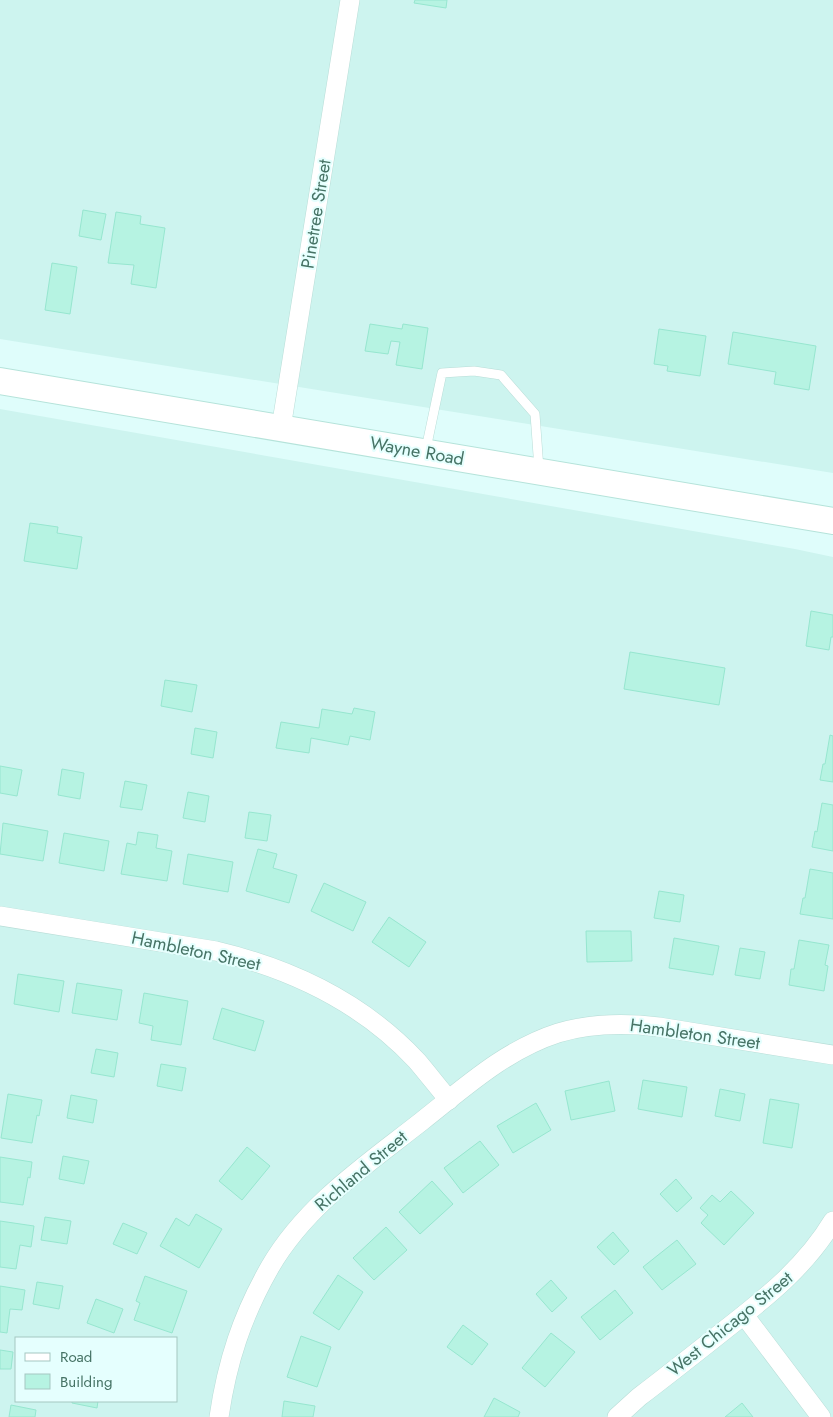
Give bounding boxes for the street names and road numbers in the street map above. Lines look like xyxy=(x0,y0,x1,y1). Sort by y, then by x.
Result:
street label: Pinetree Street xyxy=(295,157,338,271)
street label: Wayne Road xyxy=(368,430,466,472)
street label: Hambleton Street xyxy=(129,925,264,977)
street label: Hambleton Street xyxy=(628,1012,762,1056)
street label: Richland Street xyxy=(309,1124,413,1217)
street label: West Chicago Street xyxy=(662,1265,799,1383)

